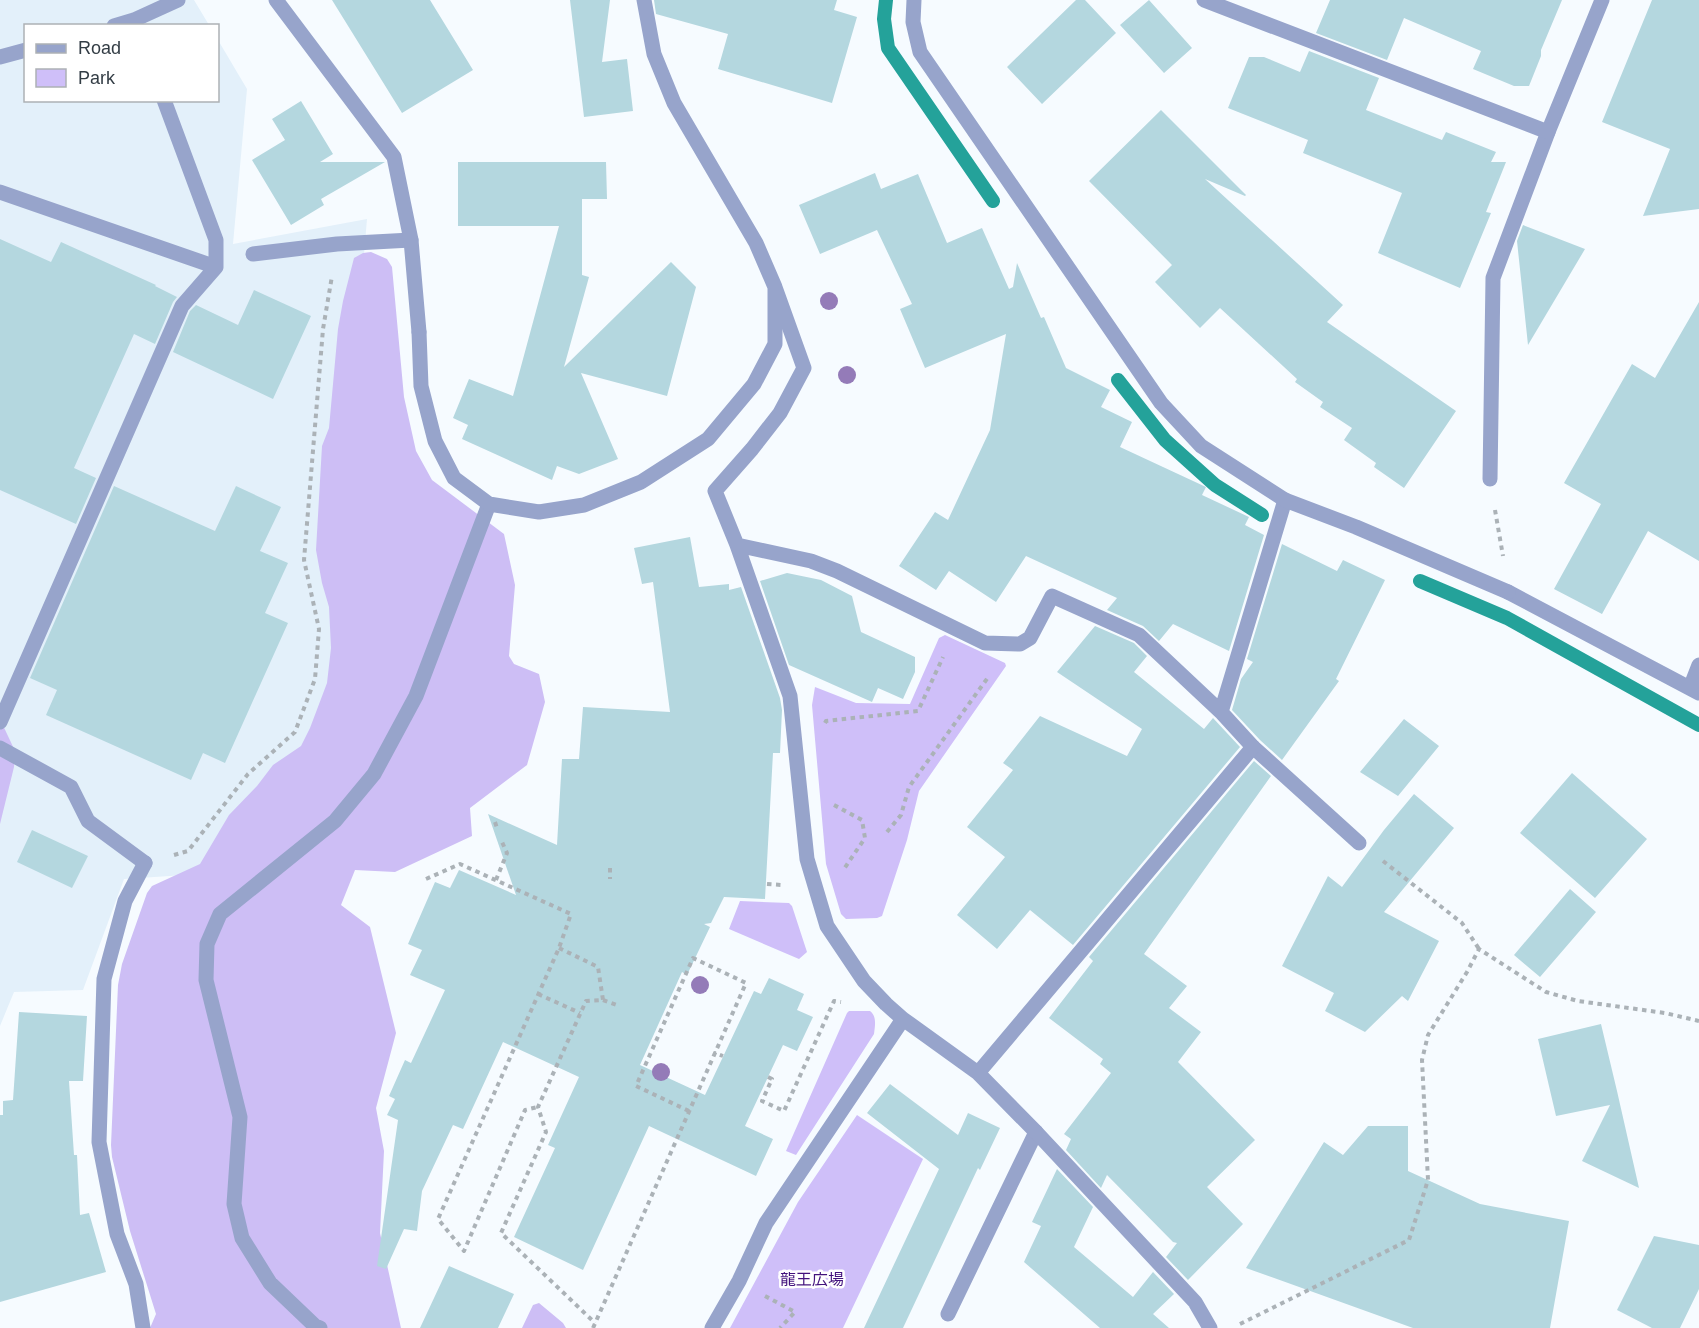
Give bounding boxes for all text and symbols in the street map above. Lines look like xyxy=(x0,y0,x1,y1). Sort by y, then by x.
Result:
legend xyxy=(24,24,219,102)
text: Road xyxy=(78,38,121,58)
text: Park xyxy=(78,68,116,88)
park label: 龍王広場 xyxy=(780,1271,844,1288)

